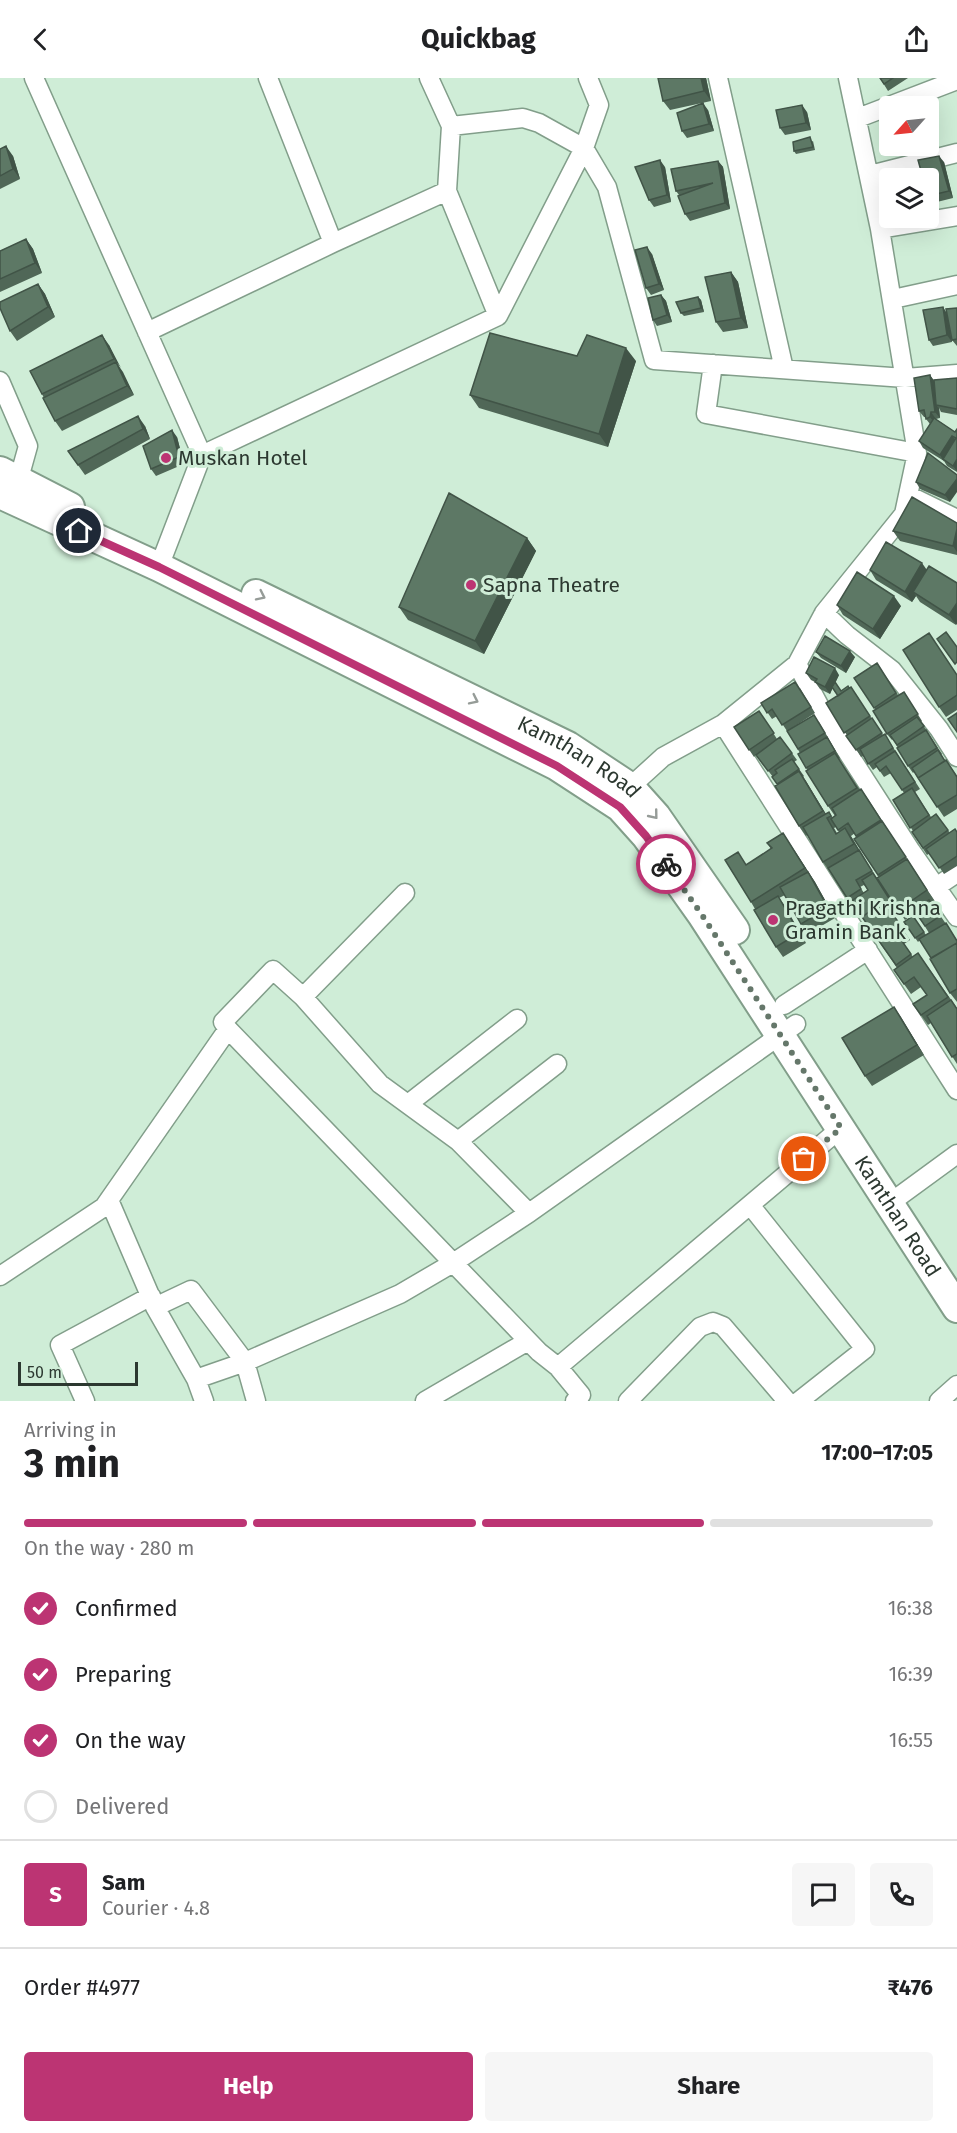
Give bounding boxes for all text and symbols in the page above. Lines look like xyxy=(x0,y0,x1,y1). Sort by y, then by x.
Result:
icon: back xyxy=(24,23,57,56)
text: Quickbag xyxy=(421,23,536,55)
icon: share xyxy=(900,23,933,56)
north arrow xyxy=(879,96,939,156)
map controls xyxy=(879,96,939,228)
button: layers xyxy=(879,168,939,228)
place label: Muskan Hotel xyxy=(178,445,308,471)
marker: Muskan Hotel xyxy=(159,451,173,465)
pin xyxy=(53,505,104,556)
icon: home xyxy=(62,514,95,547)
place label: Sapna Theatre xyxy=(483,572,620,598)
marker: Sapna Theatre xyxy=(464,578,478,592)
one-way arrow xyxy=(255,589,266,600)
one-way arrow xyxy=(468,693,479,704)
street label: Kamthan Road xyxy=(513,710,647,803)
one-way arrow xyxy=(647,808,658,819)
courier xyxy=(636,834,696,894)
icon: bike xyxy=(650,848,683,881)
place label: Pragathi Krishna Gramin Bank xyxy=(785,895,941,945)
marker: Pragathi Krishna Gramin Bank xyxy=(766,913,780,927)
pin xyxy=(778,1133,829,1184)
icon: bag xyxy=(787,1142,820,1175)
street label: Kamthan Road xyxy=(849,1151,946,1282)
scale bar xyxy=(18,1359,138,1386)
text: 50 m xyxy=(27,1363,62,1382)
text: Arriving in xyxy=(24,1418,117,1442)
text: 17:00–17:05 xyxy=(821,1439,933,1466)
text: 3 min xyxy=(24,1441,120,1487)
text: On the way · 280 m xyxy=(24,1536,194,1560)
icon: check xyxy=(24,1592,57,1625)
text: Confirmed xyxy=(75,1595,178,1622)
text: 16:38 xyxy=(888,1596,933,1620)
icon: check xyxy=(24,1658,57,1691)
text: Preparing xyxy=(75,1661,171,1688)
text: 16:39 xyxy=(888,1662,933,1686)
icon: check xyxy=(24,1724,57,1757)
text: On the way xyxy=(75,1727,186,1754)
text: 16:55 xyxy=(889,1728,933,1752)
text: Delivered xyxy=(75,1793,170,1820)
button: chat xyxy=(792,1863,855,1926)
button: phone xyxy=(870,1863,933,1926)
text: Sam xyxy=(102,1869,145,1896)
text: S xyxy=(49,1881,62,1908)
text: Courier · 4.8 xyxy=(102,1896,210,1920)
text: Order #4977 xyxy=(24,1974,140,2001)
text: ₹476 xyxy=(887,1974,933,2001)
button: Help xyxy=(24,2052,473,2121)
button: Share xyxy=(485,2052,933,2121)

